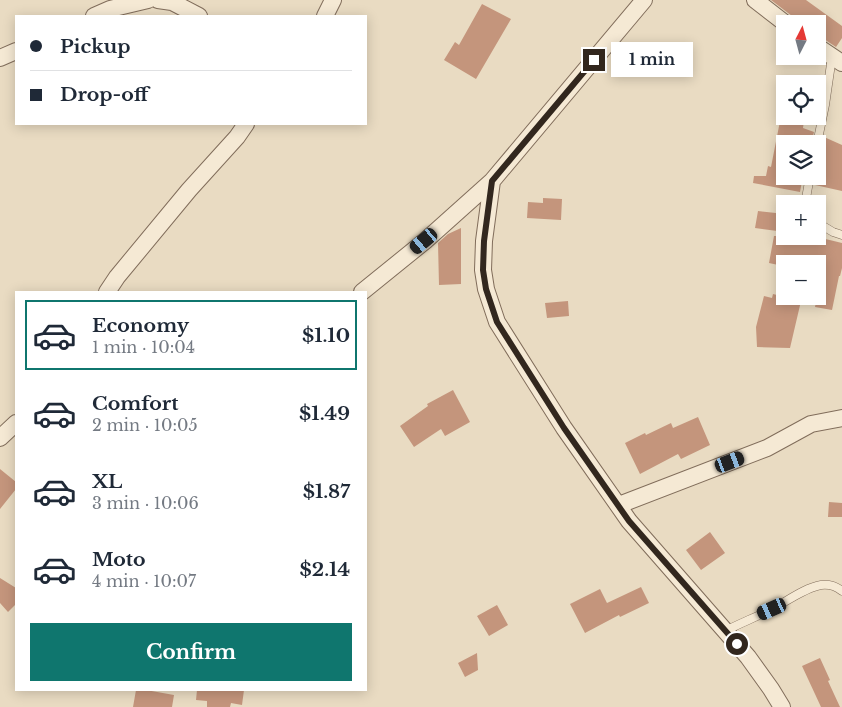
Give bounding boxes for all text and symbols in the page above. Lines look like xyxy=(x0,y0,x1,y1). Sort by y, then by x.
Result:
north arrow xyxy=(776,15,826,65)
map controls xyxy=(776,15,826,305)
text: Pickup xyxy=(60,35,131,58)
callout: 1 min xyxy=(612,42,694,78)
route end xyxy=(583,49,605,71)
text: 1 min xyxy=(629,49,675,69)
button: locate xyxy=(776,75,826,125)
text: Drop-off xyxy=(60,83,149,106)
button: layers xyxy=(776,135,826,185)
button: + xyxy=(776,195,826,245)
car xyxy=(407,226,440,256)
button: − xyxy=(776,255,826,305)
icon: car xyxy=(32,313,77,358)
text: Economy xyxy=(92,314,189,337)
text: $1.10 xyxy=(302,324,350,347)
text: 1 min · 10:04 xyxy=(92,337,195,357)
icon: car xyxy=(32,391,77,436)
text: Comfort xyxy=(92,392,179,415)
text: $1.49 xyxy=(299,402,350,425)
text: 2 min · 10:05 xyxy=(92,415,197,435)
car xyxy=(713,450,746,474)
icon: car xyxy=(32,469,77,514)
text: XL xyxy=(92,470,122,493)
text: $1.87 xyxy=(303,480,350,503)
text: 3 min · 10:06 xyxy=(92,493,199,513)
icon: car xyxy=(32,547,77,592)
text: Moto xyxy=(92,548,146,571)
text: $2.14 xyxy=(300,558,350,581)
text: 4 min · 10:07 xyxy=(92,571,196,591)
car xyxy=(755,596,788,622)
button: Confirm xyxy=(30,623,352,681)
route start xyxy=(726,633,748,655)

